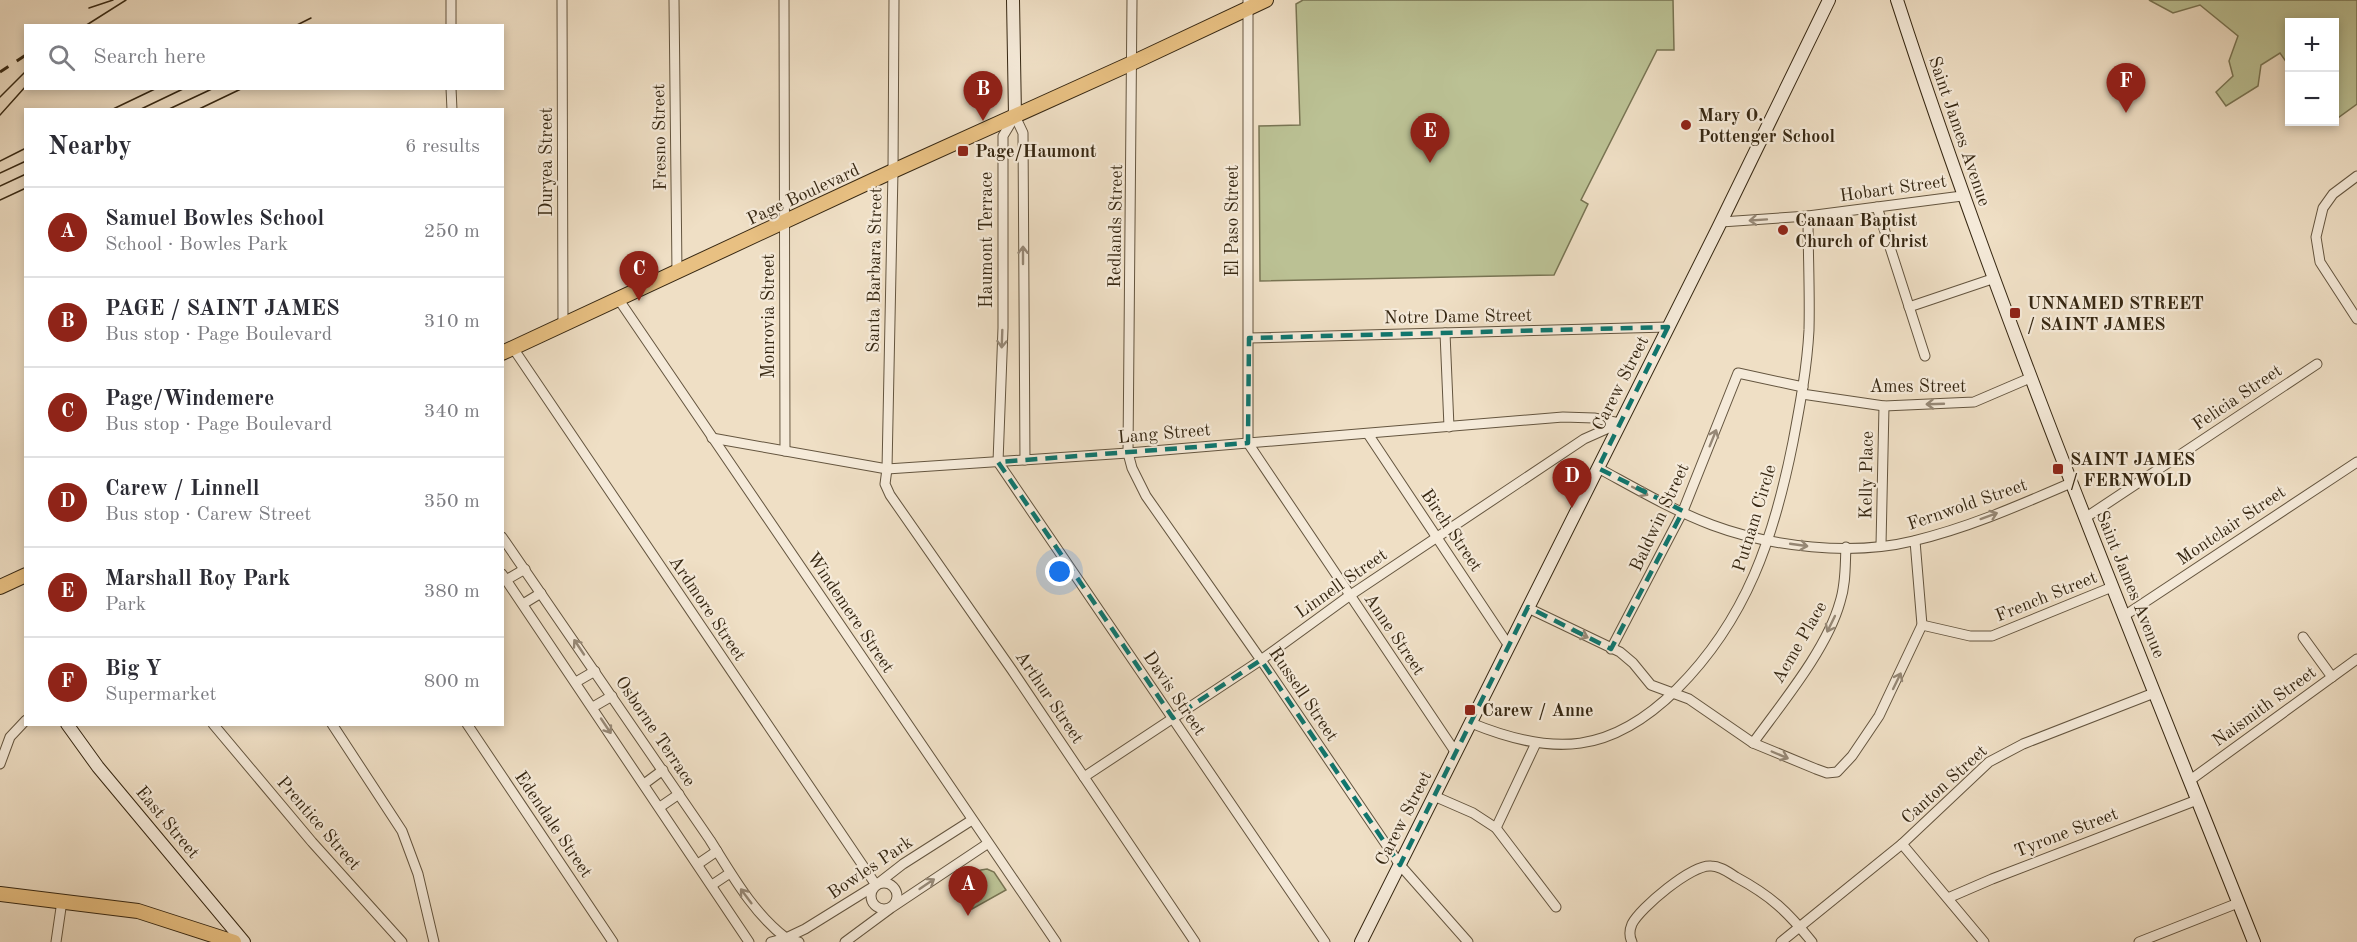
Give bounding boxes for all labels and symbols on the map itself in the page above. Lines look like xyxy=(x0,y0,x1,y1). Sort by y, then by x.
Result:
street label: Saint James Avenue xyxy=(1925,54,1993,209)
pin: F xyxy=(2106,63,2146,113)
pin: B xyxy=(964,72,1002,121)
street label: Fresno Street xyxy=(650,83,670,191)
street label: Duryea Street xyxy=(538,107,556,217)
place label: Mary O. Pottenger School xyxy=(1698,107,1836,146)
pin: E xyxy=(1410,114,1450,163)
marker: Mary O. Pottenger School xyxy=(1679,118,1693,132)
place label: Page/Haumont xyxy=(975,143,1097,161)
marker: Page/Haumont xyxy=(956,144,970,158)
street label: Page Boulevard xyxy=(744,161,863,229)
street label: Redlands Street xyxy=(1106,164,1126,288)
street label: El Paso Street xyxy=(1224,165,1242,277)
street label: Haumont Terrace xyxy=(978,172,996,308)
street label: Hobart Street xyxy=(1839,173,1948,205)
street label: Santa Barbara Street xyxy=(865,187,885,353)
place label: Canaan Baptist Church of Christ xyxy=(1795,212,1928,251)
one-way arrow xyxy=(1749,215,1769,226)
marker: Canaan Baptist Church of Christ xyxy=(1776,223,1790,237)
one-way arrow xyxy=(1017,245,1029,265)
pin: C xyxy=(620,252,658,301)
street label: Monrovia Street xyxy=(760,253,778,379)
place label: UNNAMED STREET / SAINT JAMES xyxy=(2027,295,2204,334)
marker: UNNAMED STREET / SAINT JAMES xyxy=(2008,306,2022,320)
street label: Notre Dame Street xyxy=(1384,307,1532,327)
one-way arrow xyxy=(997,329,1008,349)
street label: Carew Street xyxy=(1589,333,1652,434)
street label: Felicia Street xyxy=(2190,362,2285,434)
street label: Ames Street xyxy=(1870,378,1966,396)
one-way arrow xyxy=(1925,398,1945,409)
street label: Lang Street xyxy=(1117,421,1211,447)
one-way arrow xyxy=(1708,429,1719,447)
street label: Kelly Place xyxy=(1857,431,1877,519)
place label: SAINT JAMES / FERNWOLD xyxy=(2070,451,2195,490)
pin: D xyxy=(1552,458,1592,508)
street label: Baldwin Street xyxy=(1627,461,1693,574)
street label: Putnam Circle xyxy=(1730,462,1780,574)
marker: SAINT JAMES / FERNWOLD xyxy=(2051,462,2065,476)
street label: Fernwold Street xyxy=(1905,476,2029,534)
street label: Montclair Street xyxy=(2174,483,2289,569)
one-way arrow xyxy=(1631,485,1649,497)
street label: Birch Street xyxy=(1417,486,1485,575)
street label: Saint James Avenue xyxy=(2092,508,2168,661)
one-way arrow xyxy=(1979,510,1998,521)
one-way arrow xyxy=(1788,539,1808,550)
street label: Linnell Street xyxy=(1293,546,1391,622)
street label: Windemere Street xyxy=(803,549,897,676)
street label: Ardmore Street xyxy=(666,553,749,664)
your location xyxy=(1045,557,1074,586)
street label: French Street xyxy=(1993,568,2100,625)
street label: Anne Street xyxy=(1360,590,1428,679)
street label: Acme Place xyxy=(1769,598,1830,687)
one-way arrow xyxy=(1825,614,1837,632)
one-way arrow xyxy=(1571,629,1589,641)
one-way arrow xyxy=(573,640,585,656)
street label: Russell Street xyxy=(1265,644,1341,745)
street label: Arthur Street xyxy=(1012,648,1087,747)
street label: Davis Street xyxy=(1140,648,1209,739)
street label: Naismith Street xyxy=(2209,663,2320,750)
one-way arrow xyxy=(1892,672,1903,690)
street label: Osborne Terrace xyxy=(612,673,699,790)
place label: Carew / Anne xyxy=(1482,702,1594,720)
marker: Carew / Anne xyxy=(1463,703,1477,717)
one-way arrow xyxy=(600,718,612,734)
street label: Canton Street xyxy=(1898,742,1991,828)
one-way arrow xyxy=(1771,750,1789,761)
street label: Edendale Street xyxy=(511,768,595,881)
street label: Carew Street xyxy=(1372,768,1435,869)
street label: Prentice Street xyxy=(273,773,364,874)
street label: East Street xyxy=(132,783,202,862)
street label: Tyrone Street xyxy=(2012,805,2121,861)
street label: Bowles Park xyxy=(825,833,916,903)
pin: A xyxy=(948,866,988,916)
one-way arrow xyxy=(918,878,935,890)
one-way arrow xyxy=(740,889,753,905)

